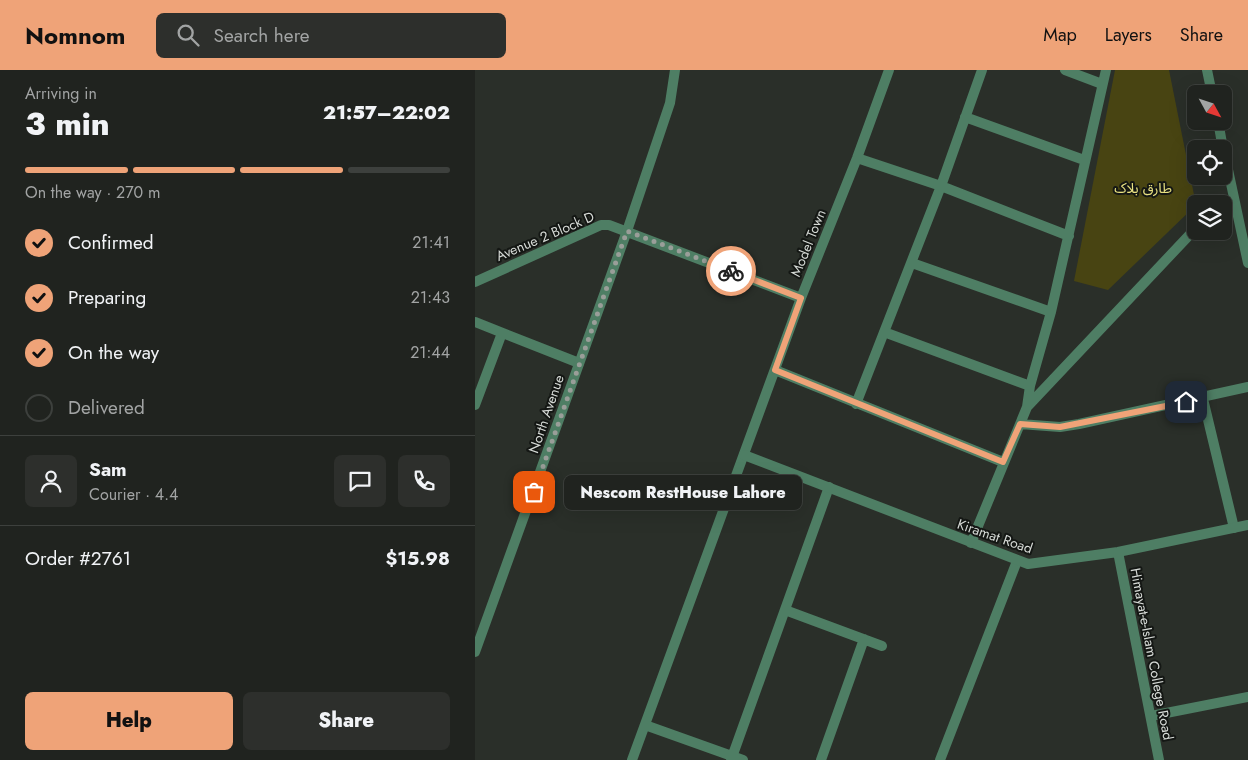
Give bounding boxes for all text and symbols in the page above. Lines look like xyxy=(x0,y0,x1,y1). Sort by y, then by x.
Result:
search box xyxy=(156,13,506,58)
text: Nomnom xyxy=(25,18,126,53)
icon: search xyxy=(174,21,202,49)
text: Search here xyxy=(214,22,310,49)
text: Map xyxy=(1043,22,1077,48)
text: Layers xyxy=(1105,22,1152,48)
text: Share xyxy=(1180,22,1223,48)
text: Arriving in xyxy=(25,82,97,105)
north arrow xyxy=(1187,85,1233,130)
map controls xyxy=(1187,85,1232,240)
text: 21:57–22:02 xyxy=(323,99,450,126)
text: 3 min xyxy=(25,101,110,147)
button: locate xyxy=(1187,140,1232,185)
park label: طارق بلاک xyxy=(1114,178,1172,198)
text: On the way · 270 m xyxy=(25,181,160,204)
button: layers xyxy=(1187,195,1232,240)
street label: Avenue 2 Block D xyxy=(493,206,597,266)
street label: Model Town xyxy=(785,206,831,280)
icon: check xyxy=(25,229,53,257)
text: Confirmed xyxy=(68,229,154,256)
text: 21:41 xyxy=(412,231,450,254)
courier xyxy=(706,246,756,296)
icon: bike xyxy=(717,257,745,285)
icon: check xyxy=(25,284,53,312)
text: Preparing xyxy=(68,284,146,311)
text: 21:43 xyxy=(411,286,450,309)
icon: check xyxy=(25,339,53,367)
text: On the way xyxy=(68,339,159,366)
text: 21:44 xyxy=(410,341,450,364)
street label: North Avenue xyxy=(523,372,569,456)
pin xyxy=(1165,381,1207,423)
icon: home xyxy=(1172,388,1200,416)
text: Delivered xyxy=(68,394,145,421)
button: person xyxy=(25,455,77,507)
button: chat xyxy=(334,455,386,507)
button: phone xyxy=(398,455,450,507)
text: Sam xyxy=(89,456,127,483)
pin xyxy=(513,471,555,513)
callout: Nescom RestHouse Lahore xyxy=(564,474,801,510)
icon: bag xyxy=(520,478,548,506)
text: Nescom RestHouse Lahore xyxy=(580,481,786,504)
text: Courier · 4.4 xyxy=(89,483,178,506)
street label: Kiramat Road xyxy=(955,514,1035,558)
text: Order #2761 xyxy=(25,545,131,572)
text: $15.98 xyxy=(386,545,450,572)
street label: Himayat-e-Islam College Road xyxy=(1125,566,1179,742)
button: Help xyxy=(25,692,233,750)
button: Share xyxy=(243,692,450,750)

